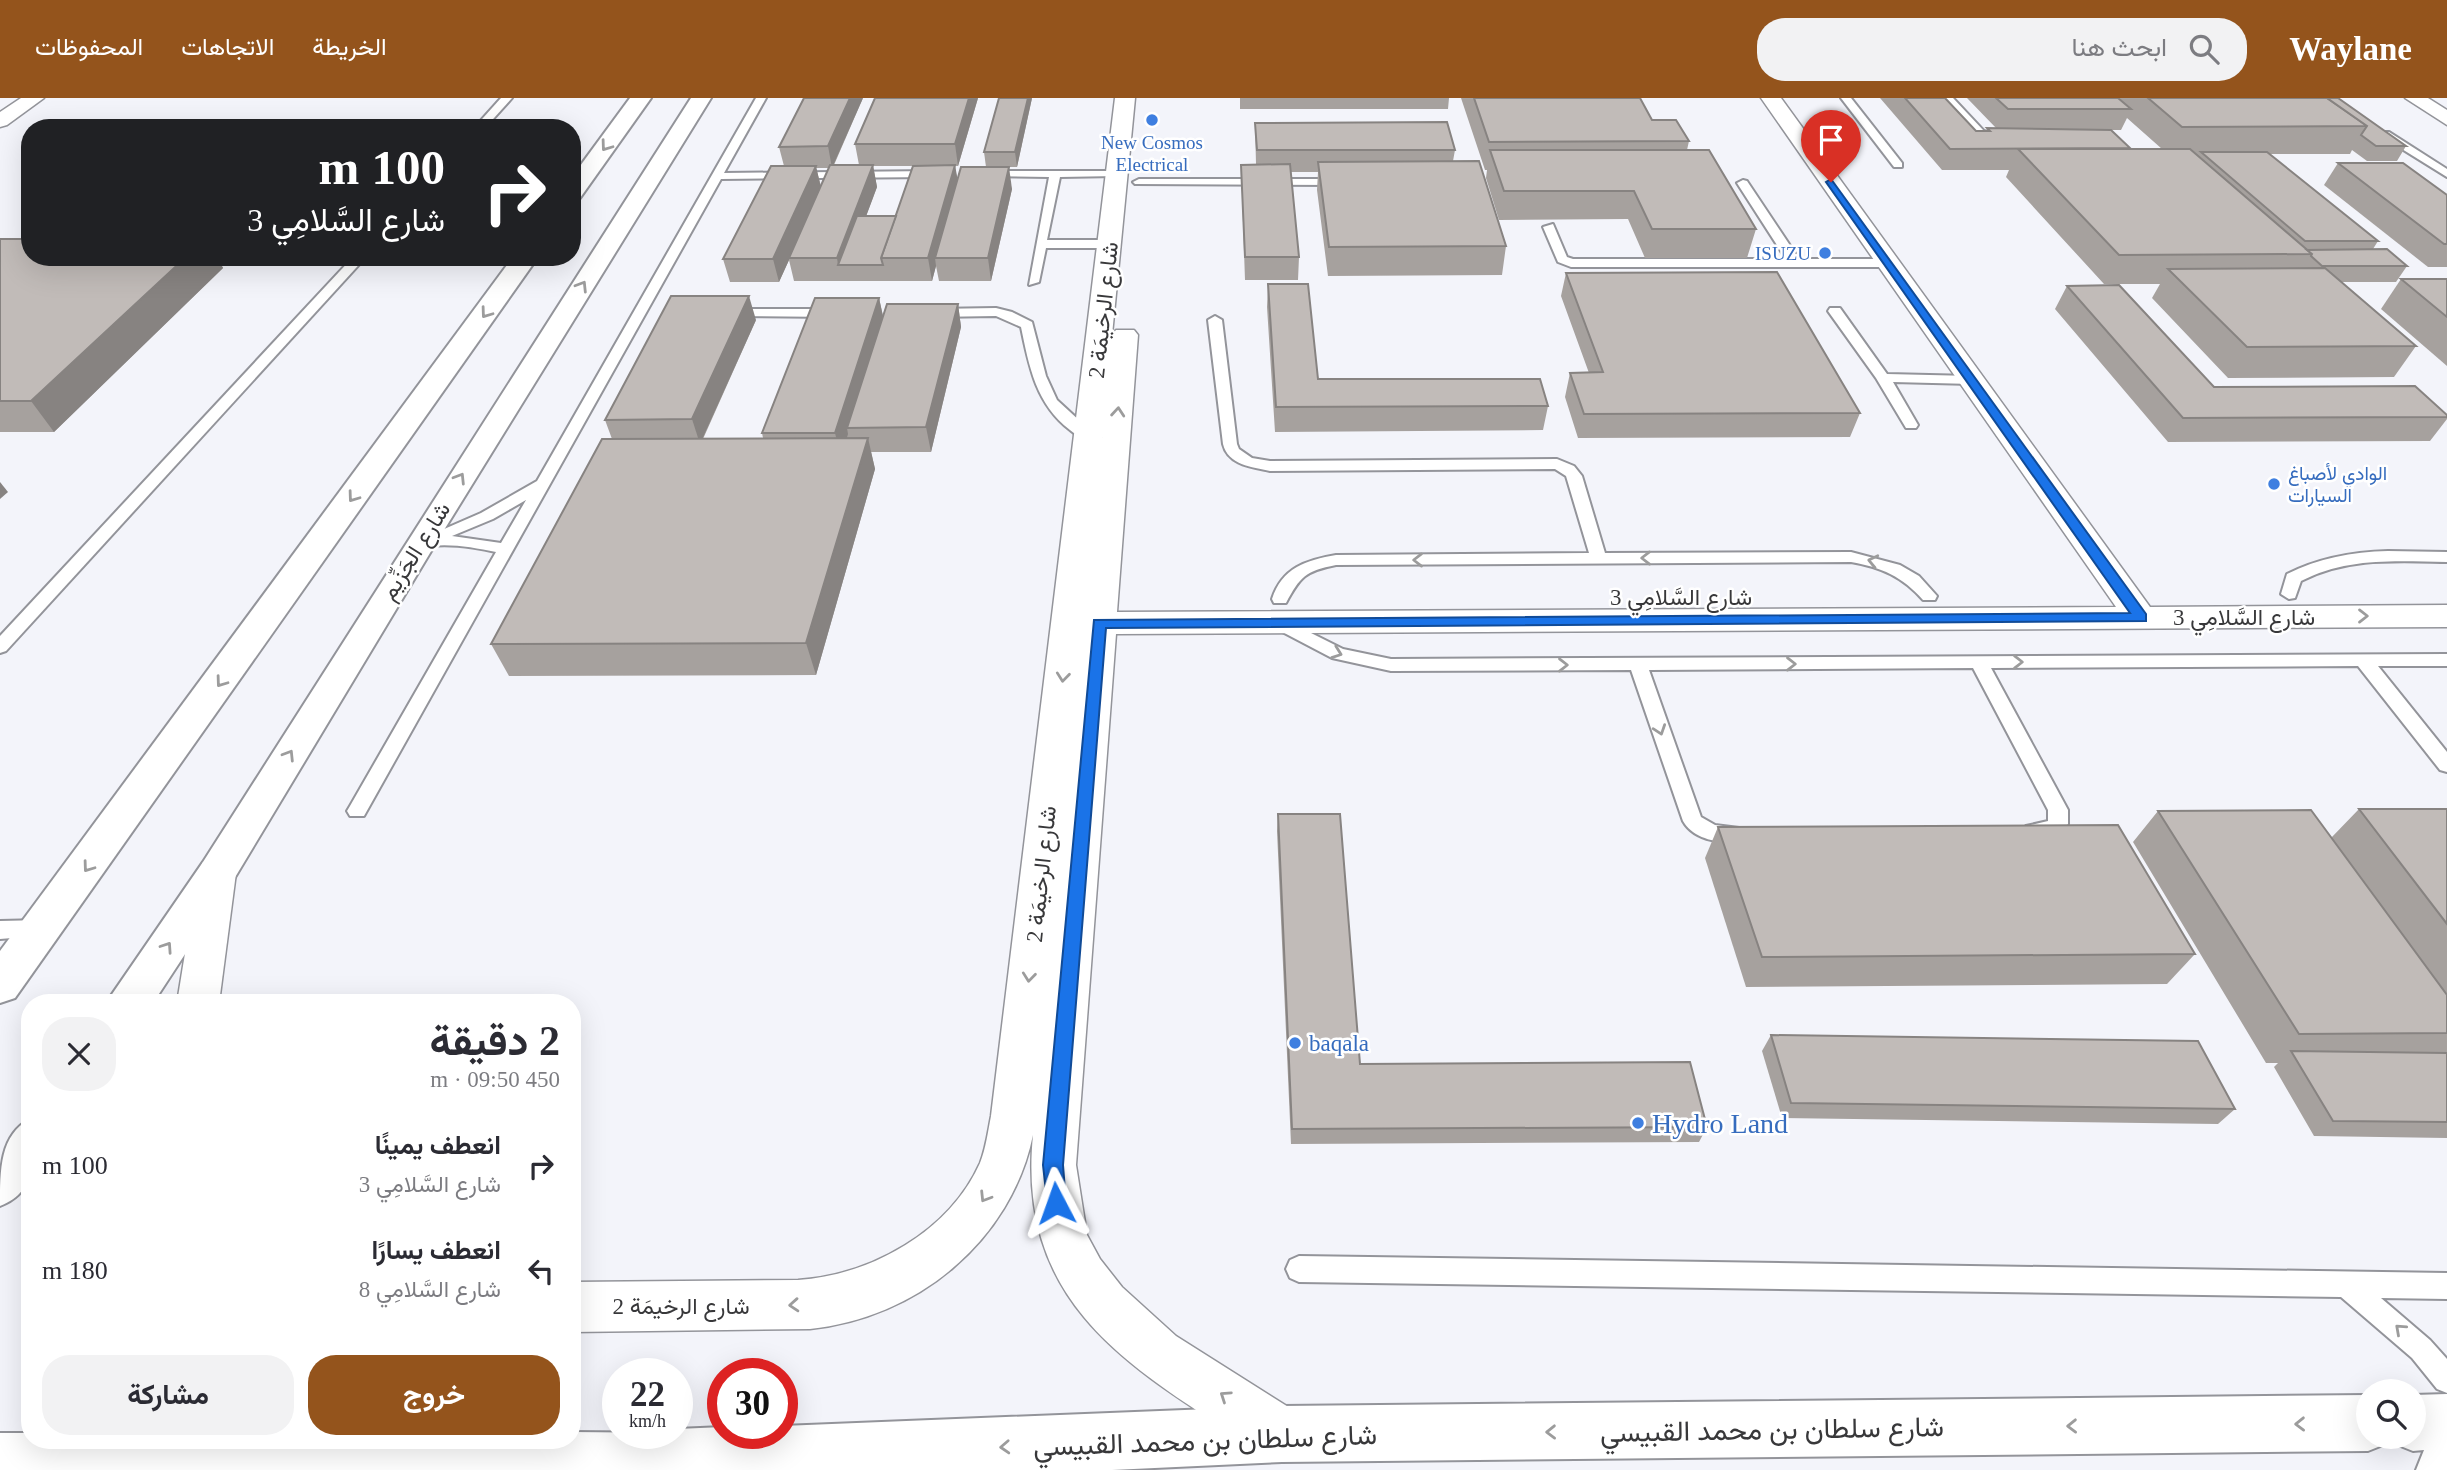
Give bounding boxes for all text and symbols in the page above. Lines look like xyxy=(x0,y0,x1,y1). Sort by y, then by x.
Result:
search box xyxy=(1757,18,2247,81)
icon: search xyxy=(2185,30,2223,68)
text: Waylane xyxy=(2289,31,2412,67)
text: ابحث هنا xyxy=(2071,33,2167,62)
text: المحفوظات xyxy=(35,34,143,60)
text: الاتجاهات xyxy=(181,34,274,60)
text: الخريطة xyxy=(312,34,387,60)
pin xyxy=(1801,110,1861,182)
marker: New Cosmos Electrical xyxy=(1144,112,1160,128)
icon: arrive xyxy=(1812,121,1850,159)
place label: New Cosmos Electrical xyxy=(1101,132,1203,175)
one-way arrow xyxy=(602,138,615,151)
text: 100 m xyxy=(318,140,445,195)
icon: right xyxy=(469,147,560,238)
text: شارع السَّلامِي 3 xyxy=(247,202,445,238)
street label: شارع الرخيمَة 2 xyxy=(1084,241,1126,380)
place label: ISUZU xyxy=(1755,243,1811,264)
marker: ISUZU xyxy=(1817,245,1833,261)
one-way arrow xyxy=(574,281,587,294)
one-way arrow xyxy=(482,305,494,318)
one-way arrow xyxy=(1110,406,1125,417)
place label: الوادي لأصباغ السيارات xyxy=(2288,463,2387,507)
one-way arrow xyxy=(452,473,465,486)
marker: الوادي لأصباغ السيارات xyxy=(2266,476,2282,492)
one-way arrow xyxy=(349,489,362,502)
street label: شارع الجَزِّيم xyxy=(375,497,458,606)
one-way arrow xyxy=(1640,551,1651,566)
one-way arrow xyxy=(1412,552,1423,568)
one-way arrow xyxy=(1867,555,1879,570)
street label: شارع السَّلامِي 3 xyxy=(1610,585,1752,616)
street label: شارع السَّلامِي 3 xyxy=(2173,605,2315,636)
one-way arrow xyxy=(2358,609,2369,624)
one-way arrow xyxy=(1331,645,1343,659)
one-way arrow xyxy=(2013,655,2024,670)
one-way arrow xyxy=(1786,656,1796,672)
one-way arrow xyxy=(1558,657,1569,673)
one-way arrow xyxy=(1055,672,1070,683)
one-way arrow xyxy=(216,674,229,687)
one-way arrow xyxy=(1652,723,1666,735)
one-way arrow xyxy=(281,750,294,763)
street label: شارع الرخيمَة 2 xyxy=(1022,805,1064,944)
one-way arrow xyxy=(84,859,96,872)
one-way arrow xyxy=(158,941,171,954)
one-way arrow xyxy=(1022,971,1037,982)
button: close xyxy=(42,1017,116,1091)
text: 2 دقيقة xyxy=(429,1018,560,1064)
place label: baqala xyxy=(1309,1031,1369,1056)
marker: baqala xyxy=(1287,1035,1303,1051)
text: 450 m · 09:50 xyxy=(430,1067,560,1092)
place label: Hydro Land xyxy=(1652,1108,1788,1139)
marker: Hydro Land xyxy=(1630,1115,1646,1131)
text: انعطف يمينًا xyxy=(375,1131,501,1160)
icon: right xyxy=(522,1147,560,1185)
text: 100 m xyxy=(42,1151,108,1180)
position arrow xyxy=(1019,1166,1093,1240)
text: شارع السَّلامِي 3 xyxy=(359,1172,501,1197)
one-way arrow xyxy=(980,1190,993,1203)
text: انعطف يسارًا xyxy=(371,1236,501,1265)
icon: left xyxy=(522,1252,560,1290)
text: 180 m xyxy=(42,1256,108,1285)
text: شارع السَّلامِي 8 xyxy=(359,1277,501,1302)
street label: شارع الرخيمَة 2 xyxy=(612,1294,750,1322)
one-way arrow xyxy=(788,1297,799,1312)
one-way arrow xyxy=(2395,1325,2408,1338)
button: مشاركة xyxy=(42,1355,294,1435)
button: خروج xyxy=(308,1355,560,1435)
speed limit sign: 30 xyxy=(707,1358,798,1449)
text: 22 xyxy=(630,1375,665,1414)
map controls xyxy=(2356,1379,2426,1449)
button: search xyxy=(2356,1379,2426,1449)
one-way arrow xyxy=(1220,1392,1233,1405)
text: km/h xyxy=(629,1411,666,1431)
street label: شارع سلطان بن محمد القبيسي xyxy=(1600,1411,1944,1455)
one-way arrow xyxy=(2294,1416,2304,1432)
one-way arrow xyxy=(2066,1418,2077,1434)
street label: شارع سلطان بن محمد القبيسي xyxy=(1033,1419,1378,1469)
one-way arrow xyxy=(1545,1424,1556,1439)
one-way arrow xyxy=(999,1440,1010,1455)

